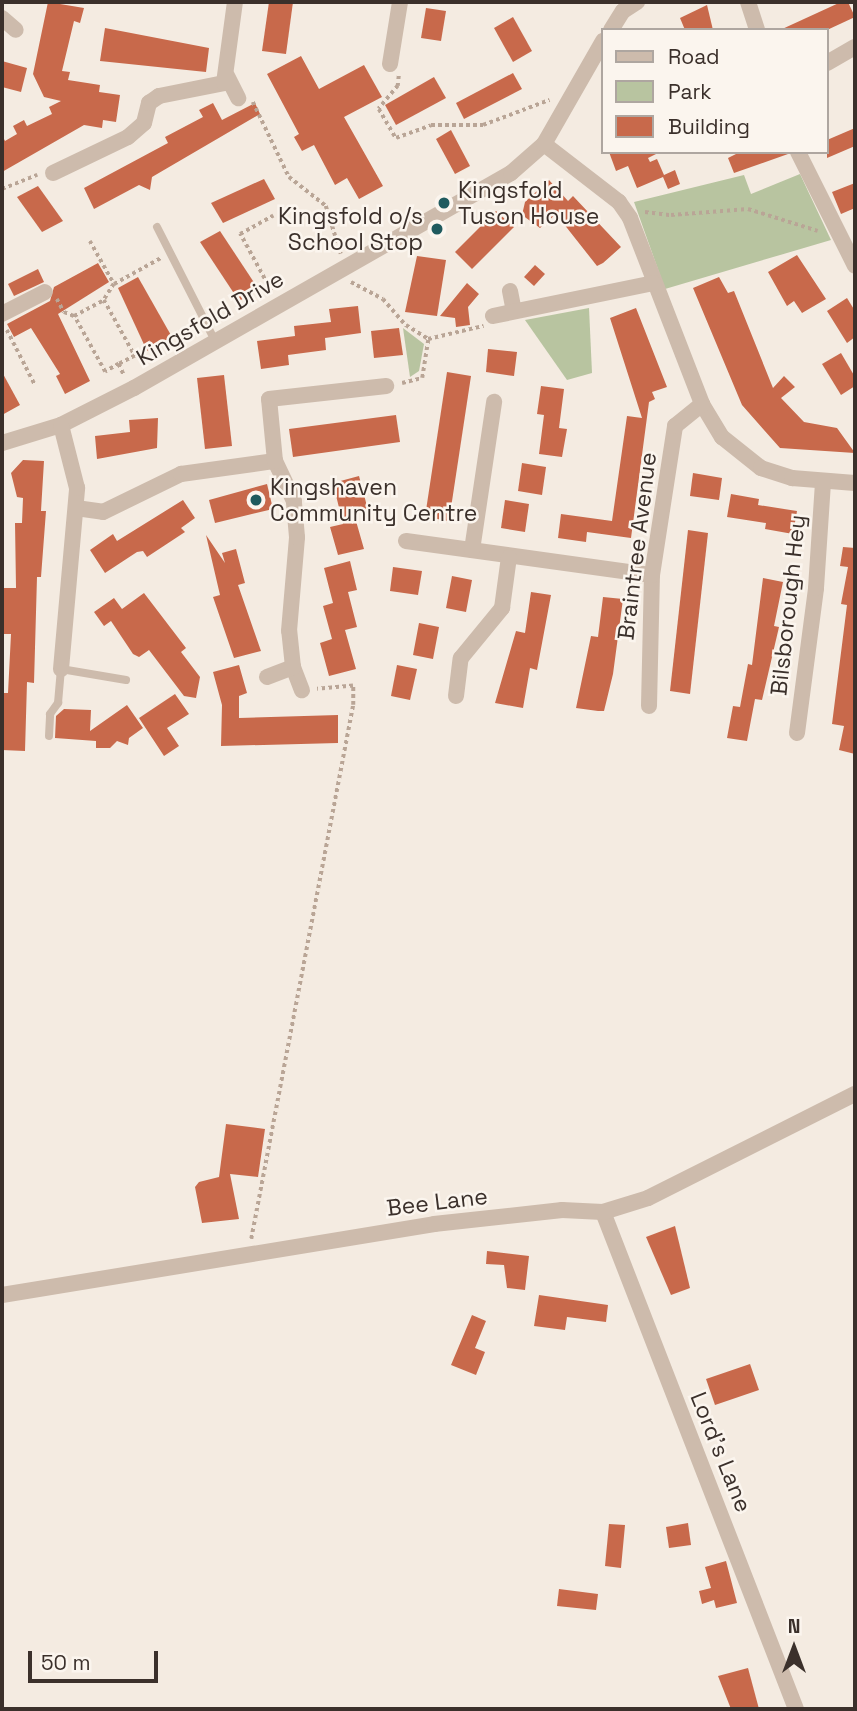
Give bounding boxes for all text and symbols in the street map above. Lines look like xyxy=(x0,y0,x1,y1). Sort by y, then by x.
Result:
legend xyxy=(602,28,829,154)
text: Road xyxy=(668,43,720,70)
text: Park xyxy=(668,78,712,105)
text: Building xyxy=(668,113,750,140)
place label: Kingsfold Tuson House xyxy=(458,176,599,230)
marker: Kingsfold Tuson House xyxy=(436,195,452,211)
place label: Kingsfold o/s School Stop xyxy=(278,202,423,256)
marker: Kingsfold o/s School Stop xyxy=(429,221,445,237)
street label: Kingsfold Drive xyxy=(131,265,289,371)
street label: Braintree Avenue xyxy=(612,450,662,642)
place label: Kingshaven Community Centre xyxy=(270,473,477,527)
marker: Kingshaven Community Centre xyxy=(248,492,264,508)
street label: Bilsborough Hey xyxy=(765,513,811,697)
street label: Bee Lane xyxy=(385,1182,489,1222)
street label: Lord's Lane xyxy=(684,1388,758,1516)
north arrow xyxy=(759,1613,829,1683)
text: N xyxy=(788,1614,800,1639)
scale bar xyxy=(32,1638,161,1682)
text: 50 m xyxy=(41,1649,91,1676)

